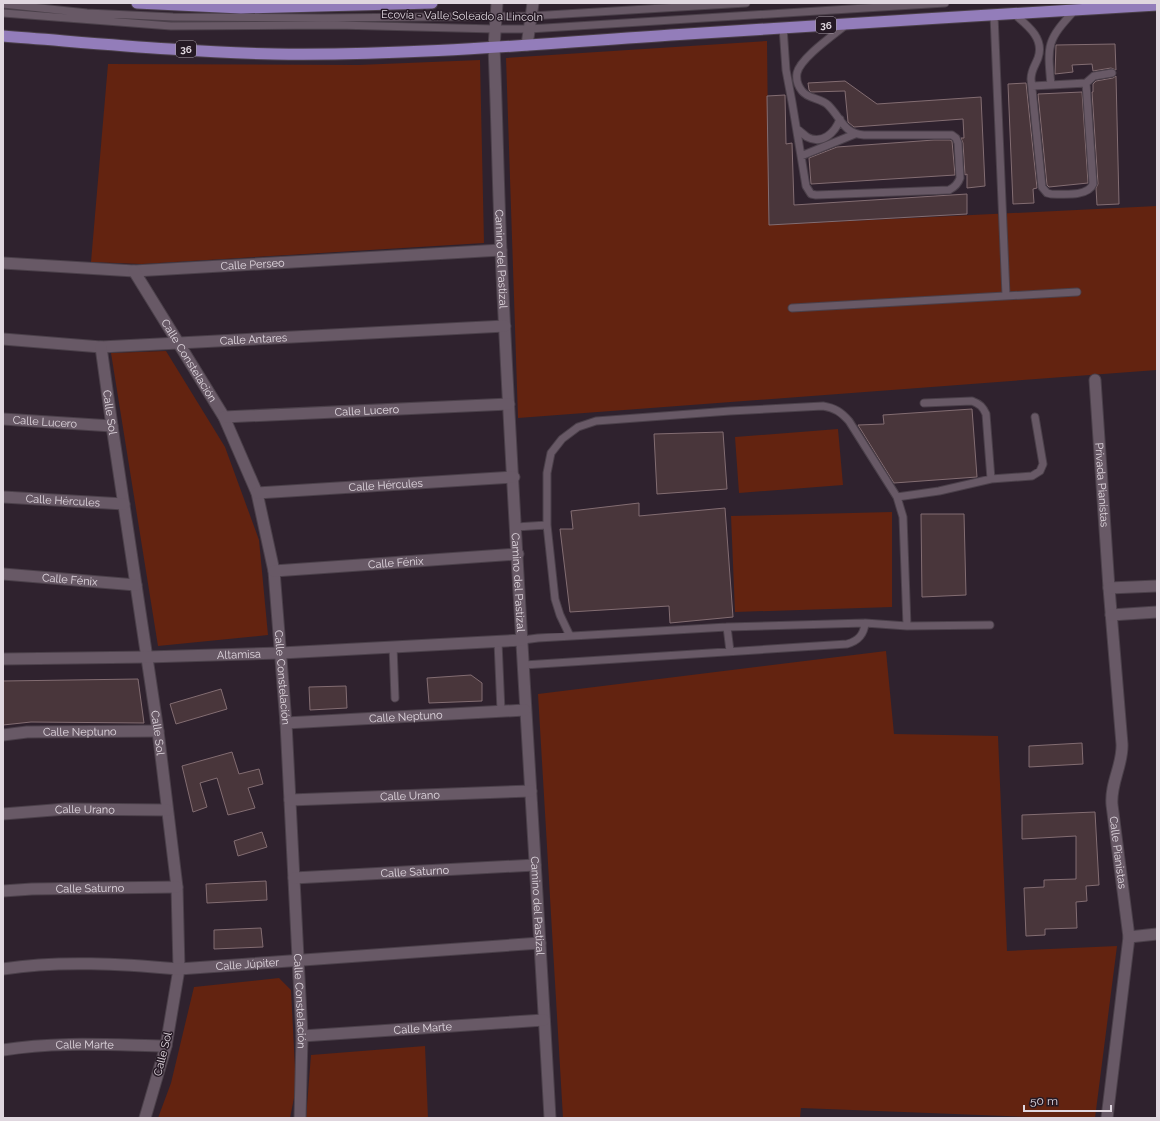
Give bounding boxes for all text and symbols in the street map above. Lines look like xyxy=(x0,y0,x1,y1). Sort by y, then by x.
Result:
street label: Ecovía - Valle Soleado a Lincoln xyxy=(381,8,543,24)
road number: 36 xyxy=(816,17,836,33)
road number: 36 xyxy=(176,41,196,57)
street label: Camino del Pastizal xyxy=(493,209,510,309)
street label: Calle Perseo xyxy=(220,256,285,273)
street label: Calle Constelación xyxy=(159,316,220,404)
street label: Calle Antares xyxy=(219,331,287,347)
street label: Calle Sol xyxy=(101,389,120,436)
street label: Calle Lucero xyxy=(334,403,400,418)
street label: Calle Lucero xyxy=(12,413,78,430)
street label: Privada Pianistas xyxy=(1093,442,1111,528)
street label: Calle Hércules xyxy=(348,476,423,494)
street label: Calle Hércules xyxy=(25,492,100,509)
street label: Camino del Pastizal xyxy=(509,533,528,632)
street label: Calle Fénix xyxy=(367,554,424,571)
street label: Calle Fénix xyxy=(41,571,99,588)
street label: Calle Constelación xyxy=(272,630,293,725)
street label: Altamisa xyxy=(217,647,261,661)
street label: Calle Neptuno xyxy=(369,708,443,725)
street label: Calle Sol xyxy=(148,710,167,756)
street label: Calle Neptuno xyxy=(43,725,117,738)
street label: Calle Urano xyxy=(380,788,441,803)
street label: Calle Urano xyxy=(54,802,115,816)
street label: Calle Pianistas xyxy=(1107,815,1129,890)
street label: Camino del Pastizal xyxy=(528,856,547,956)
street label: Calle Saturno xyxy=(380,863,450,880)
street label: Calle Saturno xyxy=(56,881,125,895)
street label: Calle Constelación xyxy=(291,953,309,1049)
street label: Calle Júpiter xyxy=(215,955,280,973)
street label: Calle Marte xyxy=(393,1020,453,1036)
street label: Calle Sol xyxy=(151,1031,175,1077)
street label: Calle Marte xyxy=(55,1038,115,1051)
scale bar xyxy=(1024,1087,1111,1113)
text: 50 m xyxy=(1030,1094,1058,1108)

